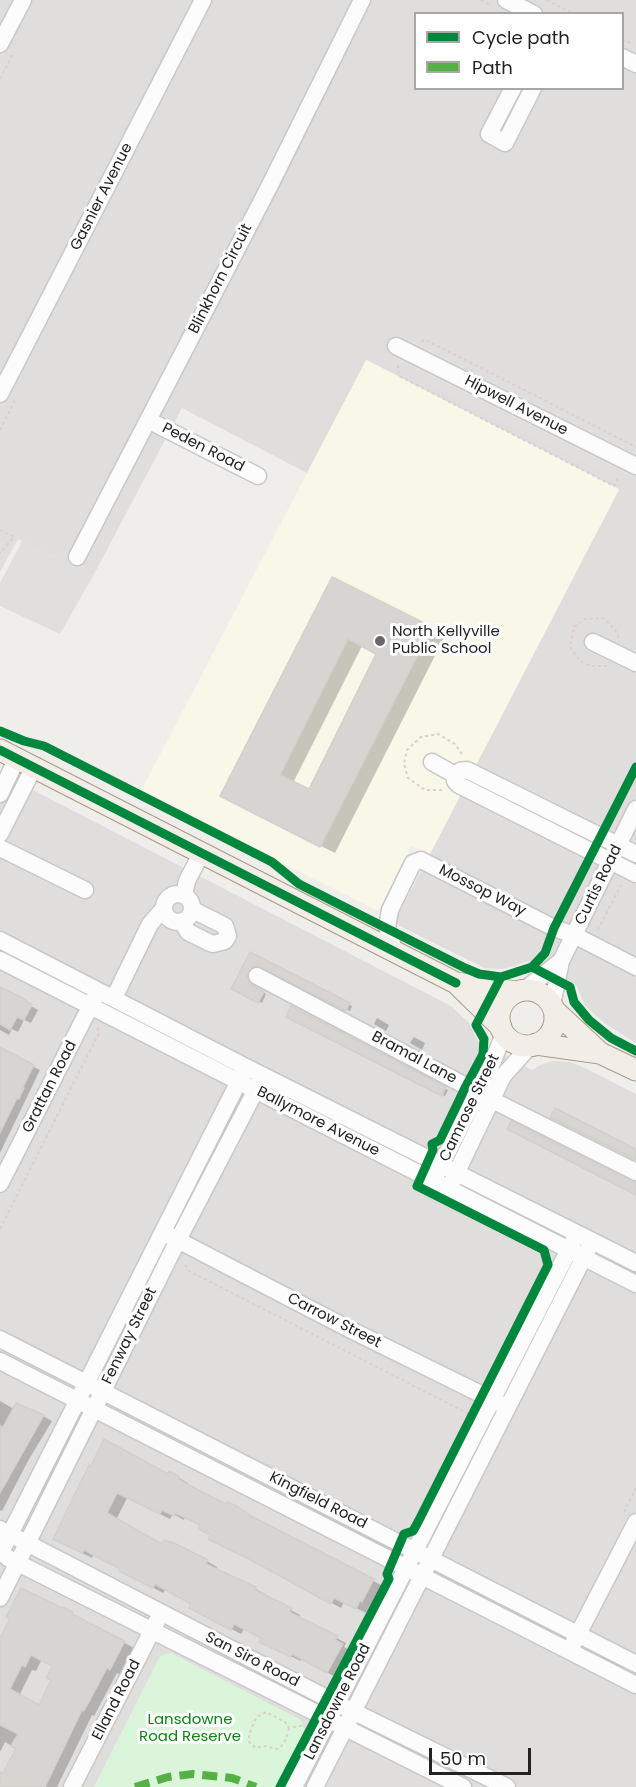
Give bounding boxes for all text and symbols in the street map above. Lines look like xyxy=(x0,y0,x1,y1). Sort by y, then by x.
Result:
legend xyxy=(414,12,624,90)
text: Cycle path xyxy=(472,25,570,50)
text: Path xyxy=(472,55,513,80)
street label: Gasnier Avenue xyxy=(67,140,137,254)
street label: Blinkhorn Circuit xyxy=(186,221,256,337)
street label: Hipwell Avenue xyxy=(461,372,571,440)
street label: Peden Road xyxy=(159,420,247,476)
place label: North Kellyville Public School xyxy=(392,623,500,658)
marker: North Kellyville Public School xyxy=(373,634,387,648)
street label: Curtis Road xyxy=(572,842,626,928)
street label: Mossop Way xyxy=(436,861,528,921)
street label: Bramal Lane xyxy=(368,1028,460,1088)
street label: Grattan Road xyxy=(19,1038,81,1136)
street label: Camrose Street xyxy=(436,1051,504,1165)
street label: Ballymore Avenue xyxy=(254,1083,382,1161)
street label: Fenway Street xyxy=(99,1285,161,1387)
street label: Carrow Street xyxy=(284,1290,384,1352)
street label: Kingfield Road xyxy=(266,1469,370,1533)
street label: San Siro Road xyxy=(202,1629,302,1691)
street label: Lansdowne Road xyxy=(301,1641,375,1763)
street label: Elland Road xyxy=(89,1657,145,1743)
park label: Lansdowne Road Reserve xyxy=(139,1711,241,1746)
scale bar xyxy=(432,1736,534,1774)
text: 50 m xyxy=(440,1746,486,1771)

